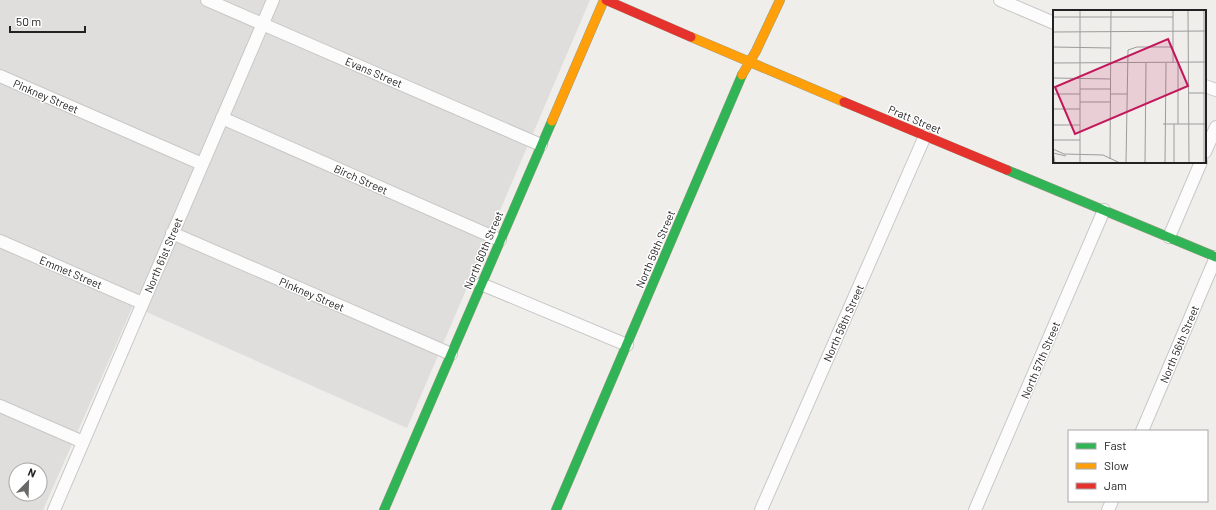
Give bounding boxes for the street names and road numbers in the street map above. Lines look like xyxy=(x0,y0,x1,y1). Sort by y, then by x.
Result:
street label: Evans Street xyxy=(343,54,405,90)
street label: Pinkney Street xyxy=(11,76,81,116)
street label: Pratt Street xyxy=(887,102,943,136)
street label: Birch Street xyxy=(332,161,390,197)
street label: North 59th Street xyxy=(633,208,677,290)
street label: North 60th Street xyxy=(461,209,505,291)
street label: North 61st Street xyxy=(141,215,185,295)
street label: Emmet Street xyxy=(38,253,104,291)
street label: Pinkney Street xyxy=(277,274,347,314)
street label: North 58th Street xyxy=(820,282,866,364)
street label: North 56th Street xyxy=(1157,303,1201,385)
street label: North 57th Street xyxy=(1018,319,1062,401)

